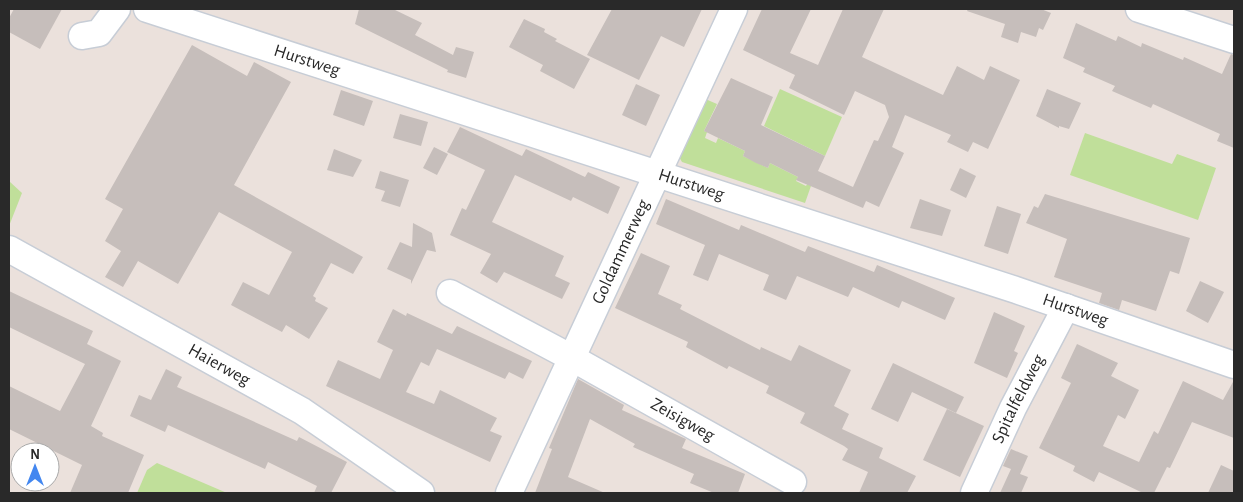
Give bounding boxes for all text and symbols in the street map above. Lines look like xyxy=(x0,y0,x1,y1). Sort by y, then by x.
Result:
street label: Hurstweg xyxy=(272,42,342,80)
street label: Hurstweg xyxy=(656,166,727,204)
street label: Goldammerweg xyxy=(589,197,653,307)
street label: Hurstweg xyxy=(1040,291,1111,330)
street label: Haierweg xyxy=(185,341,253,390)
street label: Spitalfeldweg xyxy=(989,352,1048,446)
street label: Zeisigweg xyxy=(647,395,718,445)
north arrow xyxy=(10,442,60,492)
text: N xyxy=(30,448,40,462)

